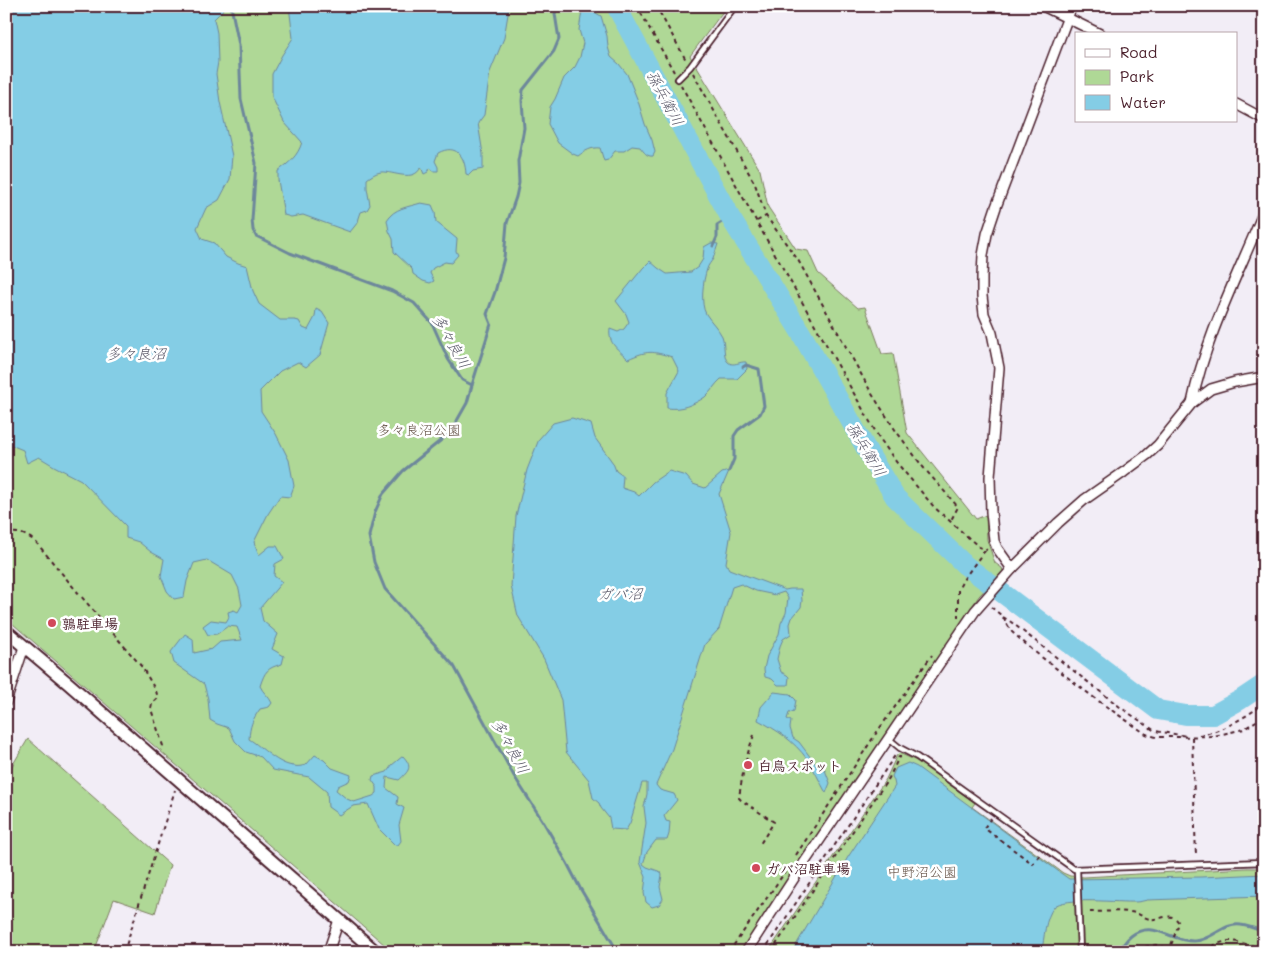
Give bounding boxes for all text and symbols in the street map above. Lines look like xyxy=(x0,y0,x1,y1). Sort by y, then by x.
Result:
legend xyxy=(1075,32,1238,122)
text: Road xyxy=(1120,42,1157,62)
text: Park xyxy=(1120,66,1154,86)
water label: 孫兵衛川 xyxy=(643,67,689,129)
text: Water xyxy=(1120,92,1166,112)
water label: 多々良川 xyxy=(428,310,476,372)
water label: 多々良沼 xyxy=(106,343,168,363)
water label: 孫兵衛川 xyxy=(843,418,891,480)
park label: 多々良沼公園 xyxy=(377,420,461,439)
water label: ガバ沼 xyxy=(597,583,644,603)
place label: 鶉駐車場 xyxy=(62,614,118,633)
marker: 鶉駐車場 xyxy=(46,617,58,629)
water label: 多々良川 xyxy=(488,715,534,777)
place label: 白鳥スポット xyxy=(758,756,842,775)
marker: 白鳥スポット xyxy=(742,759,754,771)
place label: ガバ沼駐車場 xyxy=(766,859,850,878)
marker: ガバ沼駐車場 xyxy=(750,862,762,874)
park label: 中野沼公園 xyxy=(887,862,957,881)

